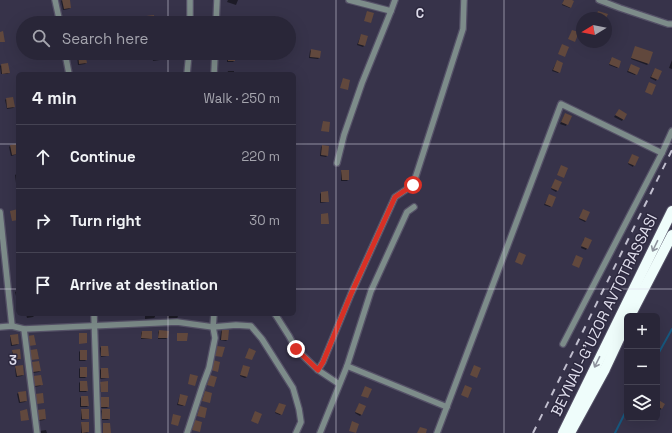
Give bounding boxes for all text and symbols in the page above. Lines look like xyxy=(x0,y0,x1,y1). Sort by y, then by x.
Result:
text: C xyxy=(416,5,424,22)
north arrow xyxy=(576,12,612,48)
search box xyxy=(16,16,296,60)
icon: search xyxy=(30,27,52,49)
text: Search here xyxy=(62,29,148,48)
text: 4 min xyxy=(32,87,77,109)
text: Walk · 250 m xyxy=(204,90,280,107)
icon: ahead xyxy=(32,146,54,168)
text: Continue xyxy=(70,147,136,166)
text: 220 m xyxy=(241,148,280,165)
route start xyxy=(404,176,422,194)
icon: right xyxy=(32,210,54,232)
text: Turn right xyxy=(70,211,141,230)
street label: BEYNAU-G'UZOR AVTOTRASSASI xyxy=(546,211,661,419)
text: 30 m xyxy=(249,212,280,229)
one-way arrow xyxy=(651,239,658,251)
icon: arrive xyxy=(32,274,54,296)
text: Arrive at destination xyxy=(70,275,218,294)
map controls xyxy=(624,313,660,421)
button: + xyxy=(624,313,660,349)
route end xyxy=(287,340,305,358)
button: − xyxy=(624,349,660,385)
text: 3 xyxy=(9,352,17,369)
one-way arrow xyxy=(593,356,601,368)
button: layers xyxy=(624,385,660,421)

